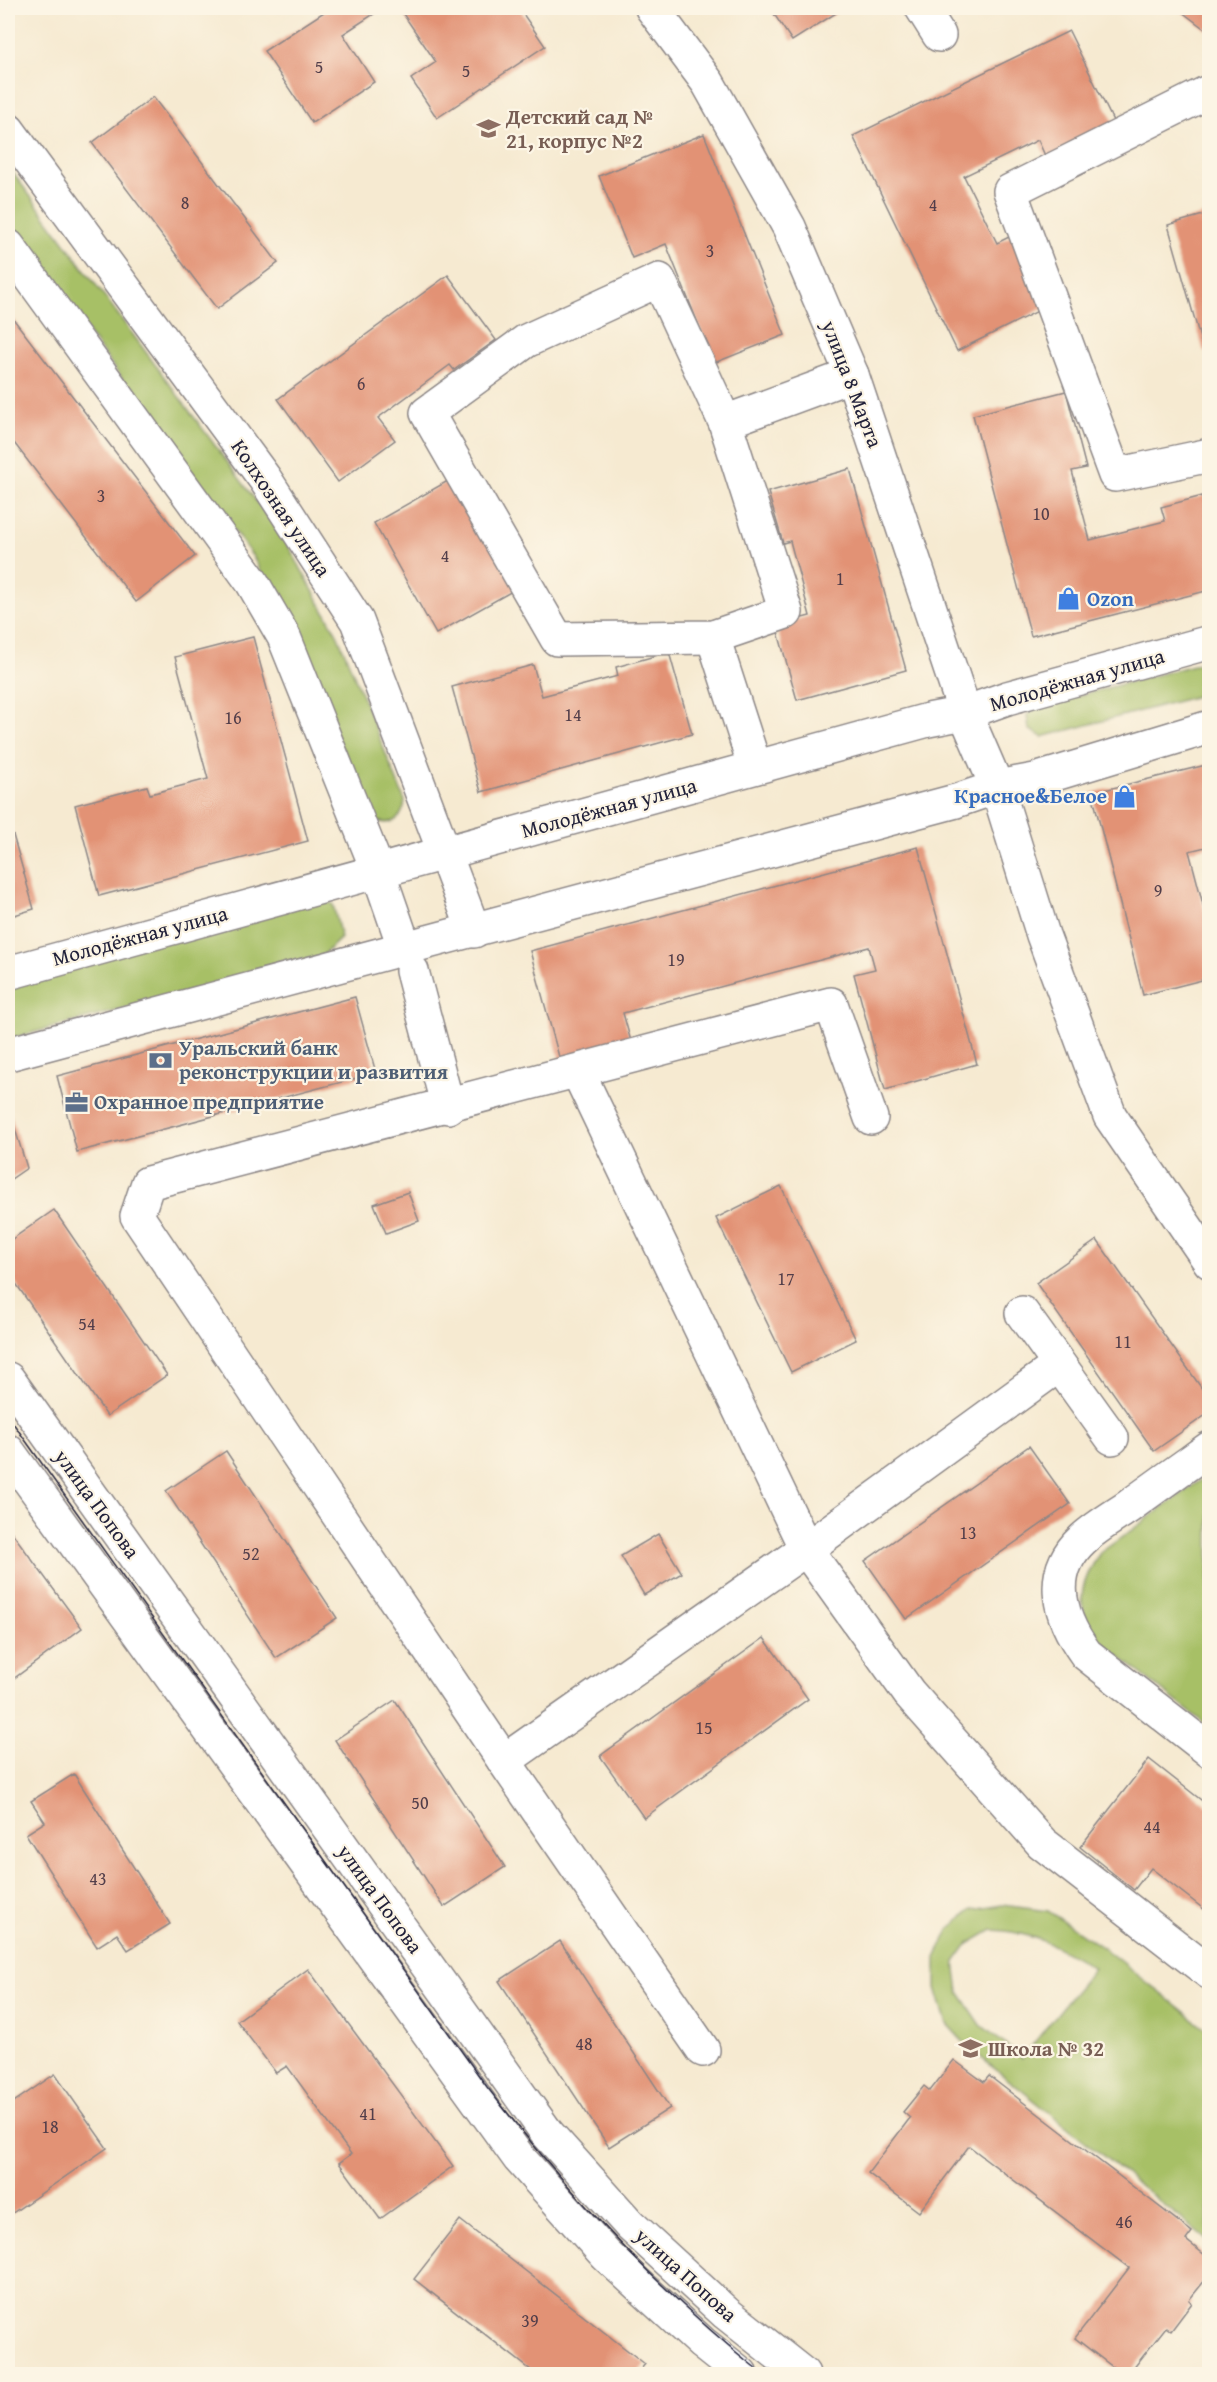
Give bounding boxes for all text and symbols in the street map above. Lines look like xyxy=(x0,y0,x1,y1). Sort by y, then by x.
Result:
house number: 5 xyxy=(315,53,323,80)
house number: 5 xyxy=(462,57,470,84)
place label: Детский сад № 21, корпус №2 xyxy=(505,101,653,156)
school or university icon: Детский сад № 21, корпус №2 xyxy=(475,116,501,142)
house number: 8 xyxy=(181,189,189,216)
house number: 4 xyxy=(929,191,937,218)
house number: 3 xyxy=(706,237,714,264)
street label: улица 8 Марта xyxy=(814,315,891,452)
house number: 6 xyxy=(357,370,365,397)
street label: Колхозная улица xyxy=(224,433,339,583)
house number: 3 xyxy=(97,482,105,509)
house number: 10 xyxy=(1032,500,1050,527)
house number: 4 xyxy=(441,542,449,569)
house number: 1 xyxy=(836,565,844,592)
place label: Ozon xyxy=(1087,583,1134,614)
shop icon: Ozon xyxy=(1056,586,1082,612)
street label: Молодёжная улица xyxy=(986,640,1168,719)
house number: 14 xyxy=(564,701,582,728)
house number: 16 xyxy=(224,704,242,731)
street label: Молодёжная улица xyxy=(518,769,700,846)
place label: Красное&Белое xyxy=(954,780,1107,811)
shop icon: Красное&Белое xyxy=(1112,783,1138,809)
house number: 9 xyxy=(1154,877,1162,904)
street label: Молодёжная улица xyxy=(49,897,231,974)
house number: 19 xyxy=(667,946,685,973)
place label: Уральский банк реконструкции и развития xyxy=(179,1032,448,1087)
bank icon: Уральский банк реконструкции и развития xyxy=(148,1047,174,1073)
place label: Охранное предприятие xyxy=(94,1086,324,1117)
office icon: Охранное предприятие xyxy=(63,1089,89,1115)
house number: 17 xyxy=(777,1265,795,1292)
house number: 54 xyxy=(78,1310,96,1337)
house number: 11 xyxy=(1114,1328,1132,1355)
street label: улица Попова xyxy=(47,1442,148,1565)
house number: 13 xyxy=(959,1519,977,1546)
house number: 52 xyxy=(242,1540,260,1567)
house number: 15 xyxy=(695,1714,713,1741)
house number: 50 xyxy=(411,1789,429,1816)
house number: 44 xyxy=(1143,1813,1161,1840)
street label: улица Попова xyxy=(330,1837,431,1960)
house number: 43 xyxy=(89,1865,107,1892)
house number: 48 xyxy=(575,2030,593,2057)
place label: Школа № 32 xyxy=(988,2033,1104,2064)
school or university icon: Школа № 32 xyxy=(957,2036,983,2062)
house number: 41 xyxy=(359,2100,377,2127)
house number: 18 xyxy=(41,2113,59,2140)
house number: 46 xyxy=(1115,2208,1133,2235)
street label: улица Попова xyxy=(628,2219,744,2329)
house number: 39 xyxy=(521,2307,539,2334)

